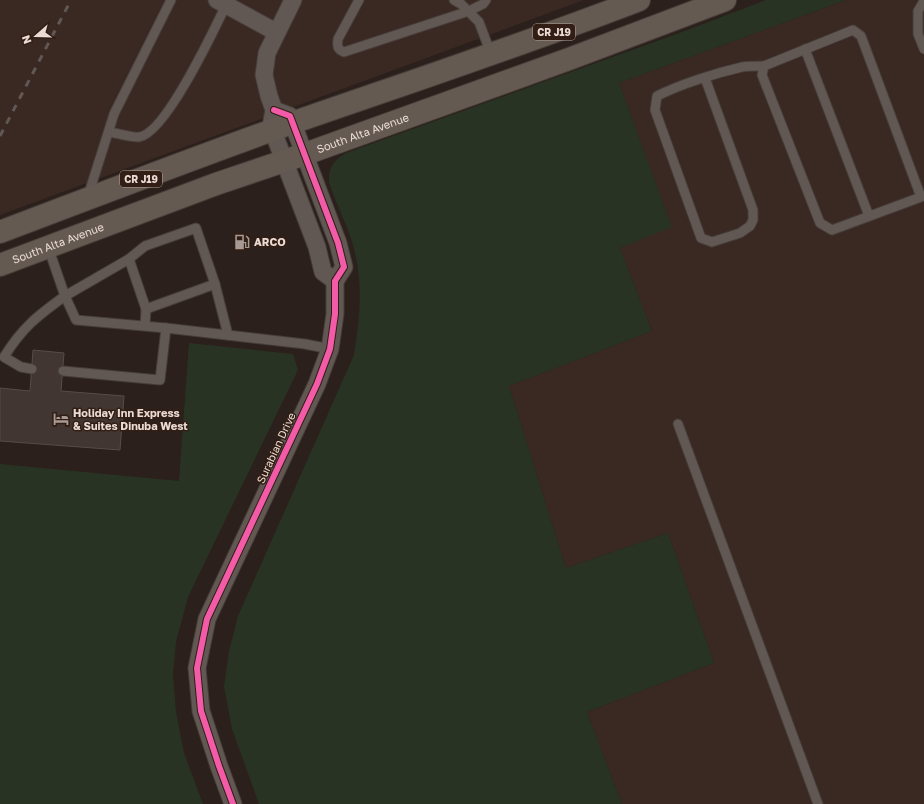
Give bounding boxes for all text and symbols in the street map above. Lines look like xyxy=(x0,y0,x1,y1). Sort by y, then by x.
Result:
north arrow xyxy=(16,16,56,56)
road number: CR J19 xyxy=(533,24,575,40)
text: N xyxy=(19,33,34,46)
street label: South Alta Avenue xyxy=(315,110,410,155)
road number: CR J19 xyxy=(120,171,162,187)
street label: South Alta Avenue xyxy=(10,220,106,266)
fuel station icon: ARCO xyxy=(233,233,251,251)
place label: ARCO xyxy=(254,235,286,248)
place label: Holiday Inn Express & Suites Dinuba West xyxy=(73,406,188,432)
hotel icon: Holiday Inn Express & Suites Dinuba West xyxy=(52,410,70,428)
street label: Surabian Drive xyxy=(253,410,298,485)

